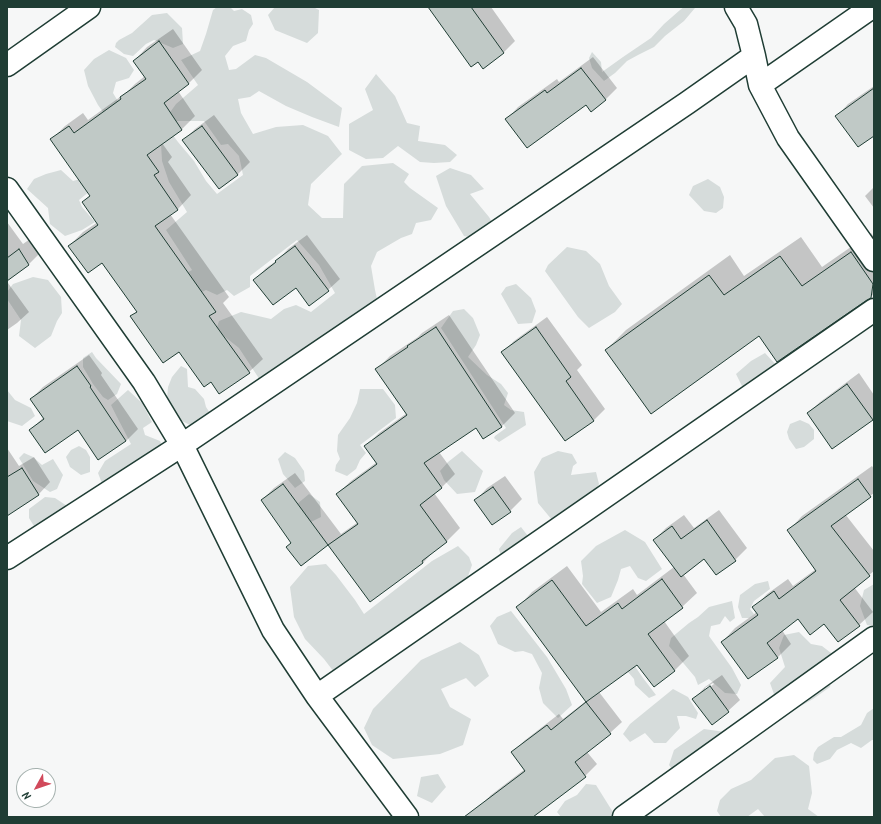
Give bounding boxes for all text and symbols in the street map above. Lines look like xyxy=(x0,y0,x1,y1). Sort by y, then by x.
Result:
north arrow xyxy=(16,768,56,808)
text: N xyxy=(18,787,37,804)

